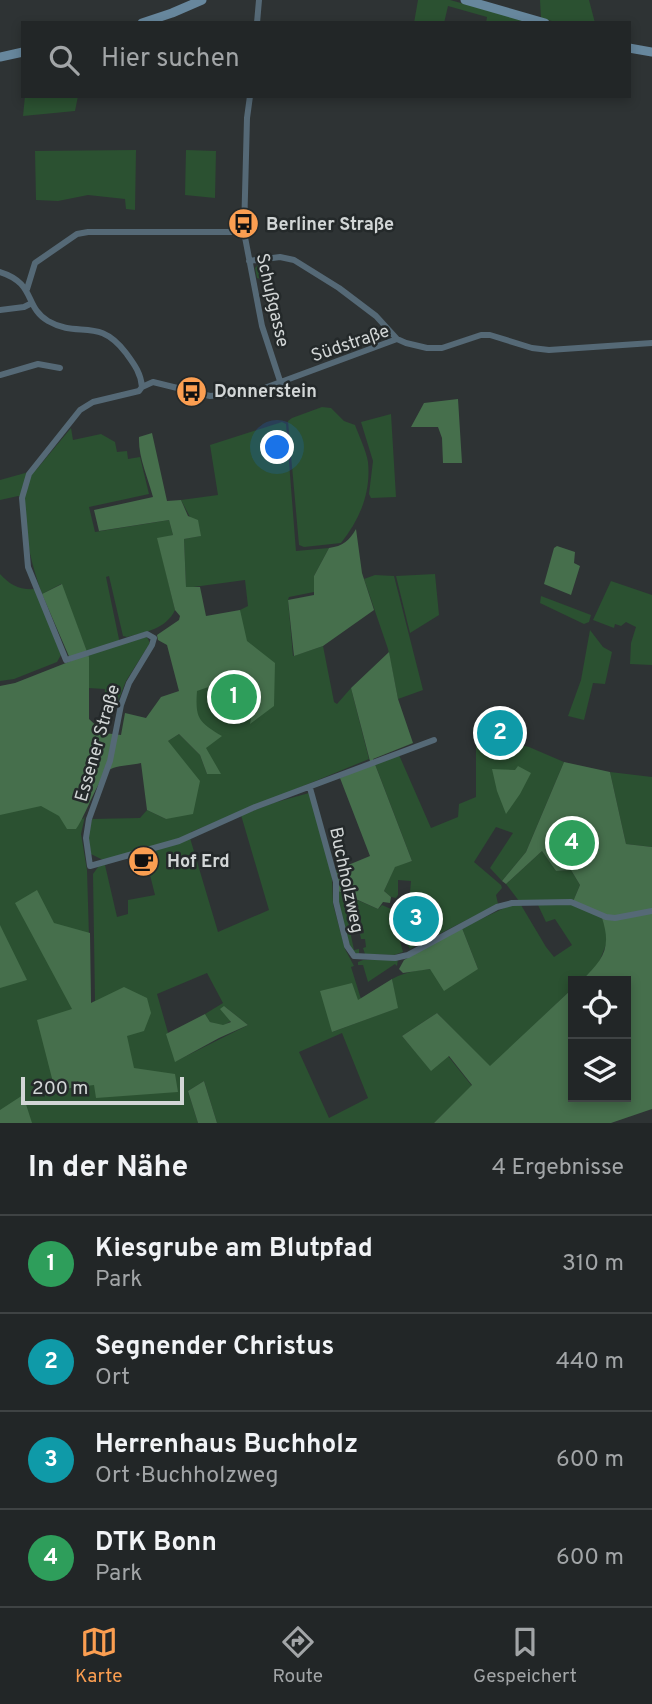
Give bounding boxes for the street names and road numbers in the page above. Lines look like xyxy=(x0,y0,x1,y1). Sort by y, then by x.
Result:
street label: Schußgasse xyxy=(250,251,294,350)
street label: Südstraße xyxy=(308,320,393,368)
street label: Essener Straße xyxy=(71,682,126,805)
street label: Buchholzweg xyxy=(323,825,368,935)

